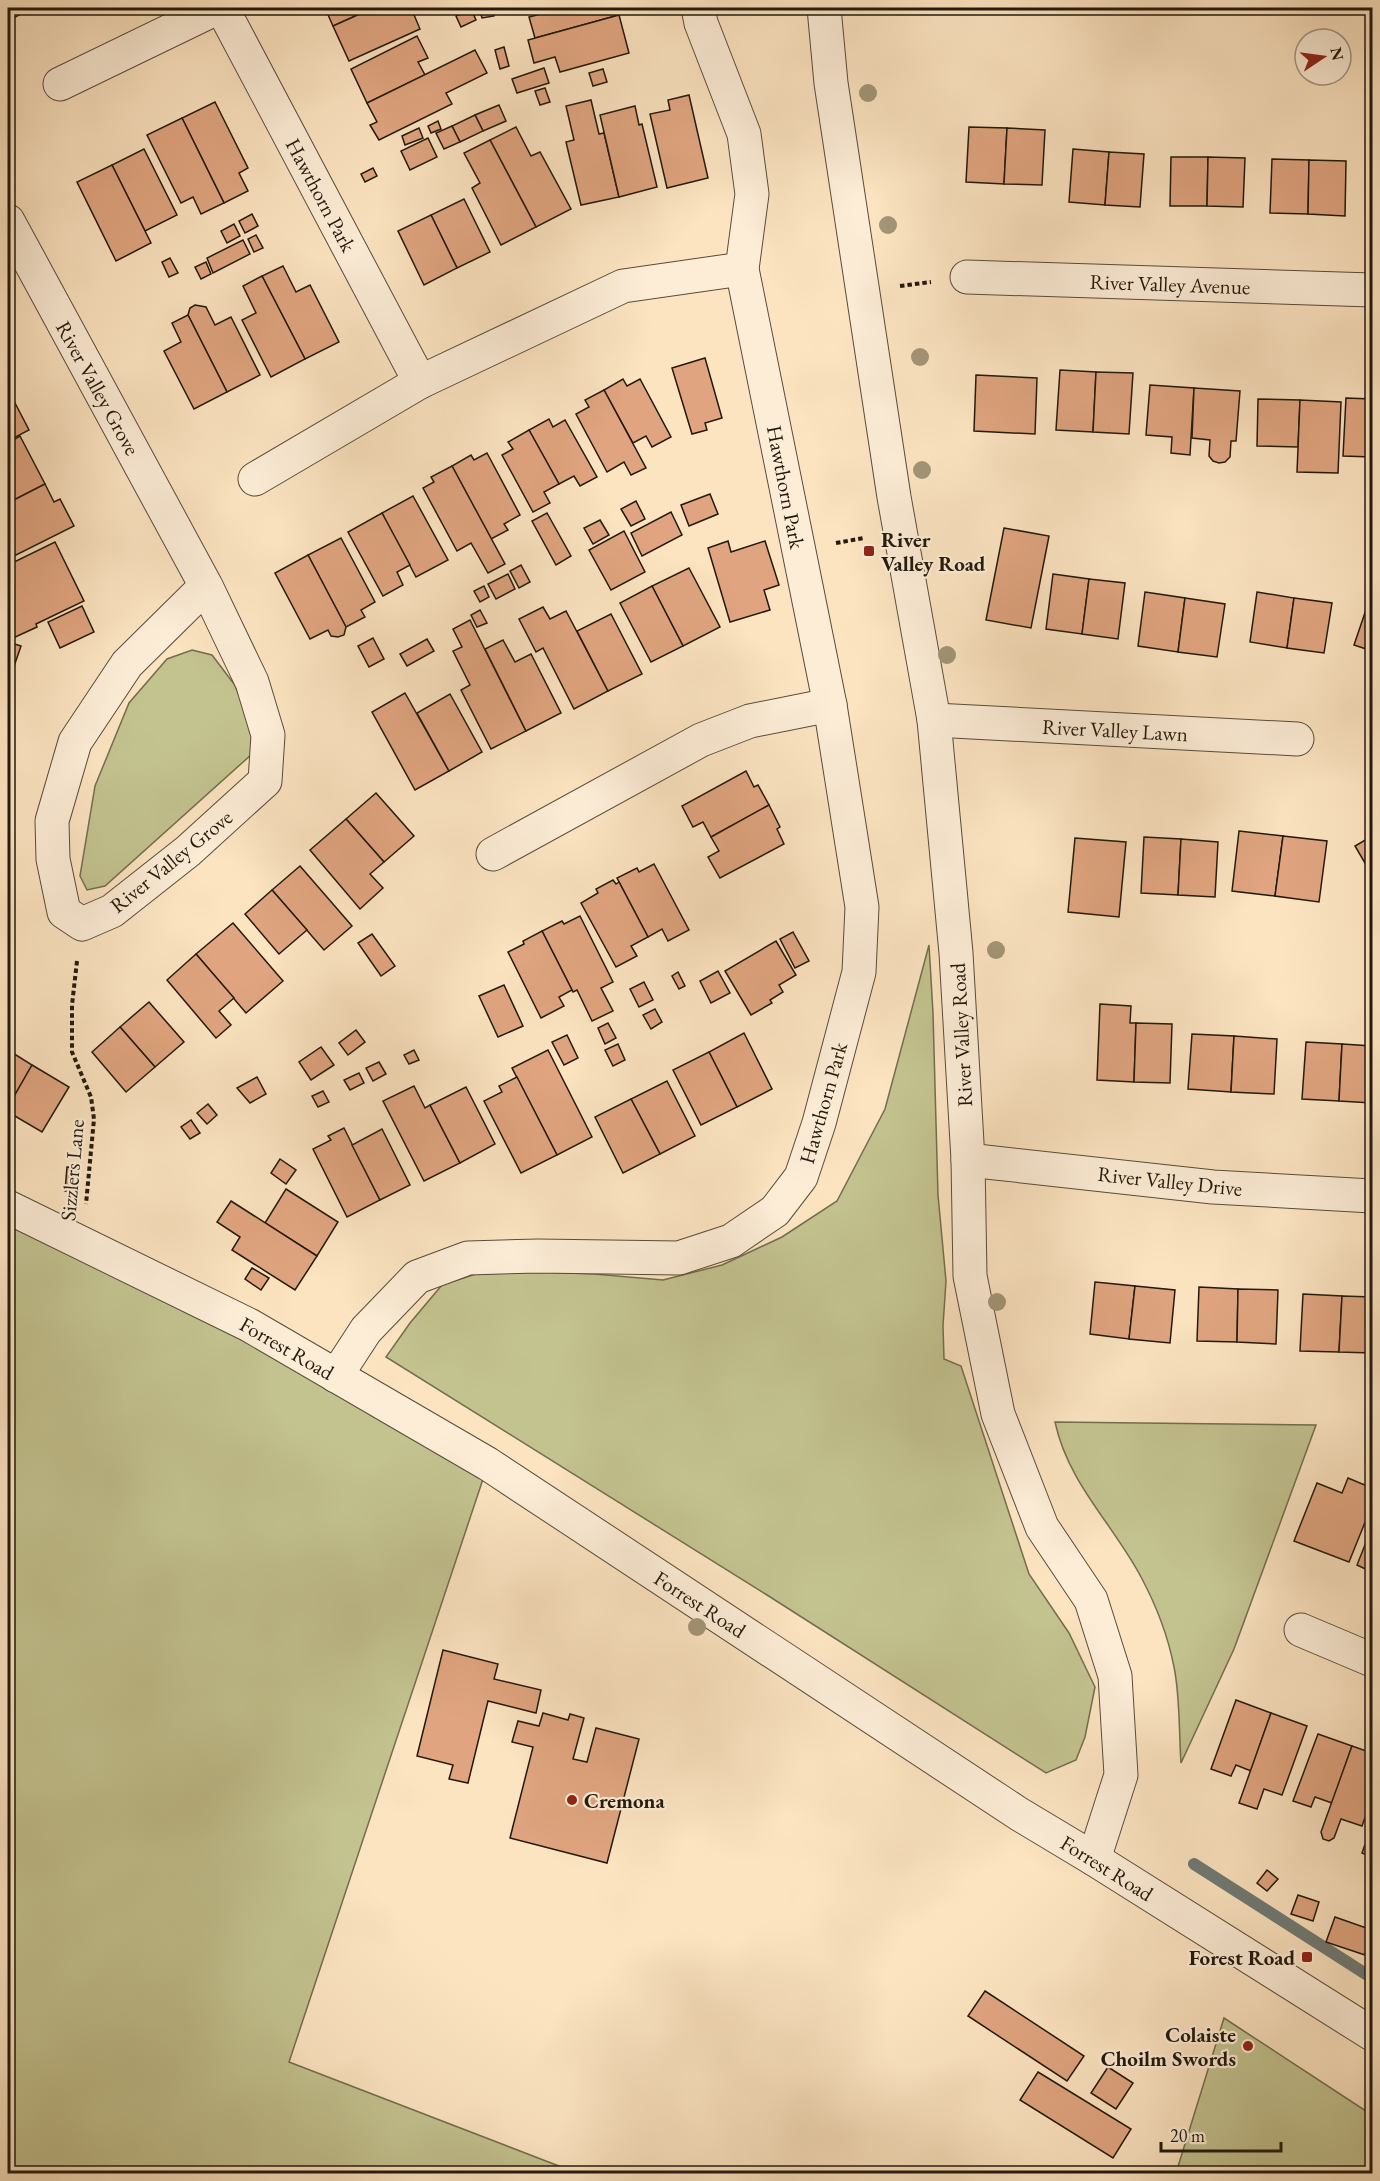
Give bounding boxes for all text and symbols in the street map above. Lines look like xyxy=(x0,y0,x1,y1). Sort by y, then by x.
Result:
north arrow xyxy=(1293,27,1353,87)
text: N xyxy=(1325,45,1349,62)
street label: Hawthorn Park xyxy=(280,133,363,258)
street label: River Valley Avenue xyxy=(1089,268,1251,300)
street label: River Valley Grove xyxy=(50,316,146,460)
street label: Hawthorn Park xyxy=(761,423,811,552)
place label: River Valley Road xyxy=(881,526,986,577)
marker: River Valley Road xyxy=(862,544,876,558)
street label: River Valley Lawn xyxy=(1041,713,1189,747)
street label: River Valley Grove xyxy=(104,803,238,919)
street label: River Valley Road xyxy=(944,962,978,1108)
street label: Hawthorn Park xyxy=(793,1038,854,1167)
street label: Sizzlers Lane xyxy=(54,1118,90,1222)
street label: River Valley Drive xyxy=(1096,1160,1244,1202)
street label: Forrest Road xyxy=(235,1310,339,1386)
street label: Forrest Road xyxy=(649,1564,751,1644)
place label: Cremona xyxy=(584,1787,665,1814)
marker: Cremona xyxy=(565,1793,579,1807)
street label: Forrest Road xyxy=(1056,1829,1159,1907)
place label: Forest Road xyxy=(1189,1944,1295,1971)
marker: Forest Road xyxy=(1300,1950,1314,1964)
place label: Colaiste Choilm Swords xyxy=(1101,2021,1236,2072)
marker: Colaiste Choilm Swords xyxy=(1241,2039,1255,2053)
scale bar xyxy=(1161,2115,1281,2153)
text: 20 m xyxy=(1170,2124,1205,2147)

